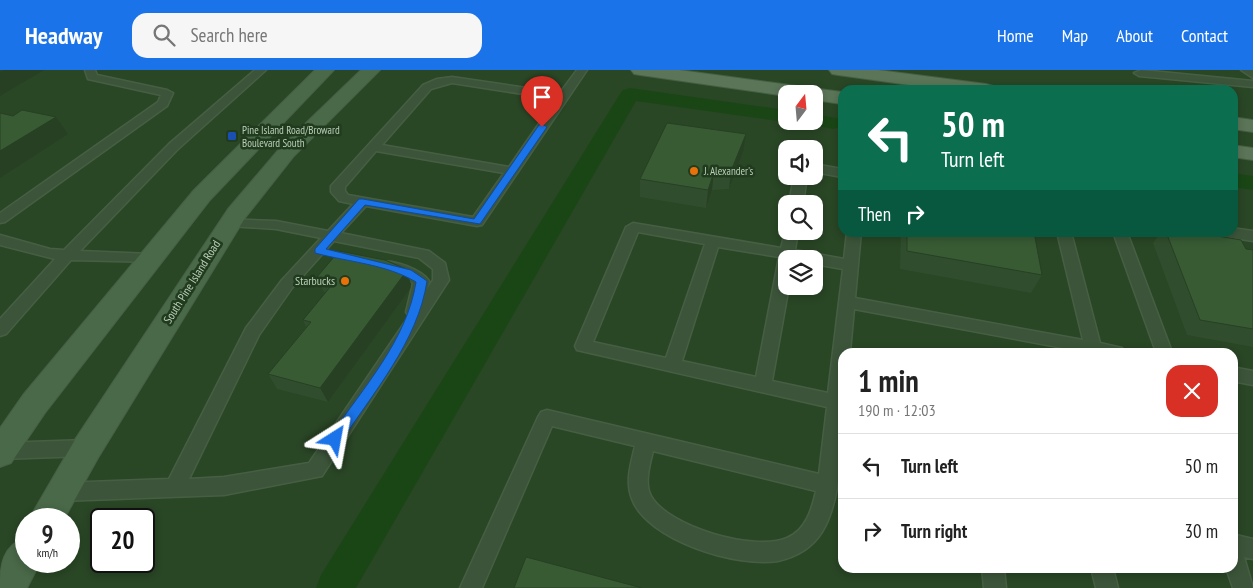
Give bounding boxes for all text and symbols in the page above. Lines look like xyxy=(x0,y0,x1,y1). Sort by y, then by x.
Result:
search box xyxy=(132,13,482,58)
text: Headway xyxy=(25,20,102,51)
icon: search xyxy=(150,21,178,49)
text: Search here xyxy=(190,23,268,47)
text: Home xyxy=(997,24,1034,47)
text: Map xyxy=(1062,24,1088,47)
text: About xyxy=(1116,24,1153,47)
text: Contact xyxy=(1181,24,1228,47)
pin xyxy=(521,76,563,127)
icon: arrive xyxy=(528,83,556,111)
north arrow xyxy=(778,85,822,130)
map controls xyxy=(778,85,823,295)
text: 50 m xyxy=(941,101,1005,147)
icon: left xyxy=(858,105,923,170)
place label: Pine Island Road/Broward Boulevard South xyxy=(242,123,340,150)
marker: Pine Island Road/Broward Boulevard South xyxy=(226,130,238,142)
button: sound xyxy=(778,140,823,185)
text: Turn left xyxy=(941,145,1005,173)
place label: J. Alexander's xyxy=(703,164,754,178)
marker: J. Alexander's xyxy=(688,165,700,177)
button: search xyxy=(778,195,823,240)
icon: right xyxy=(901,200,929,228)
text: Then xyxy=(858,202,891,226)
street label: South Pine Island Road xyxy=(160,237,223,326)
button: layers xyxy=(778,250,823,295)
place label: Starbucks xyxy=(295,273,335,288)
marker: Starbucks xyxy=(339,275,351,287)
text: 1 min xyxy=(858,361,919,400)
button: close xyxy=(1166,365,1218,417)
text: 190 m · 12:03 xyxy=(858,400,936,420)
position arrow xyxy=(308,412,360,464)
icon: left xyxy=(858,452,886,480)
text: Turn left xyxy=(901,454,958,478)
text: 50 m xyxy=(1185,454,1218,478)
speed limit sign: 20 xyxy=(90,508,155,573)
icon: right xyxy=(858,517,886,545)
text: 9 xyxy=(42,518,53,550)
text: Turn right xyxy=(901,519,967,543)
text: 30 m xyxy=(1185,519,1218,543)
text: km/h xyxy=(37,545,58,560)

